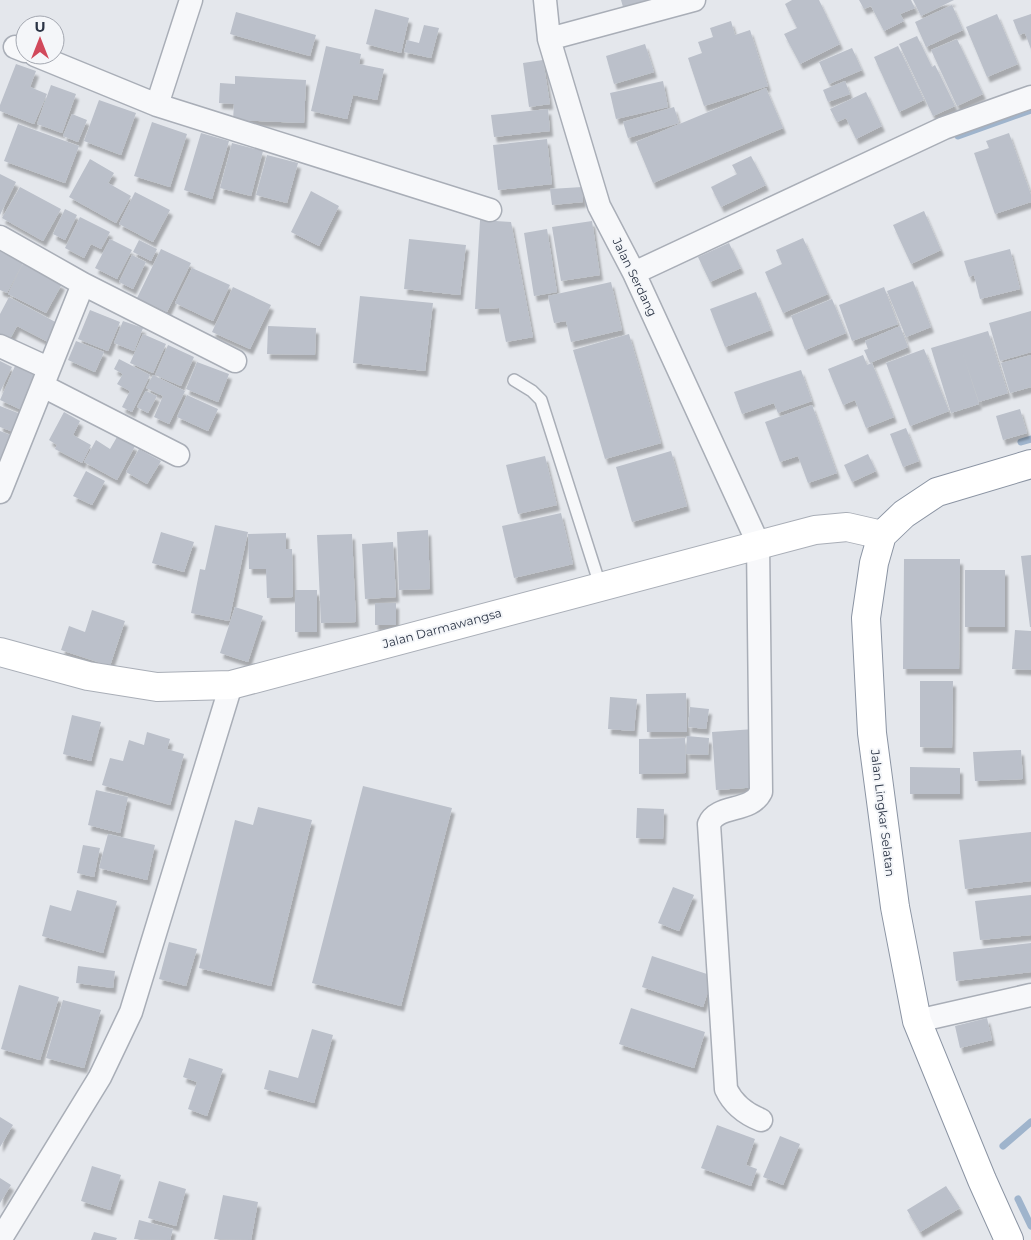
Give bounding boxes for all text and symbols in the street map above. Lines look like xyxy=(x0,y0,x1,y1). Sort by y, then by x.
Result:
north arrow xyxy=(15,15,65,65)
text: U xyxy=(34,18,46,36)
street label: Jalan Serdang xyxy=(609,234,660,319)
street label: Jalan Darmawangsa xyxy=(380,605,503,651)
street label: Jalan Lingkar Selatan xyxy=(868,748,898,878)

